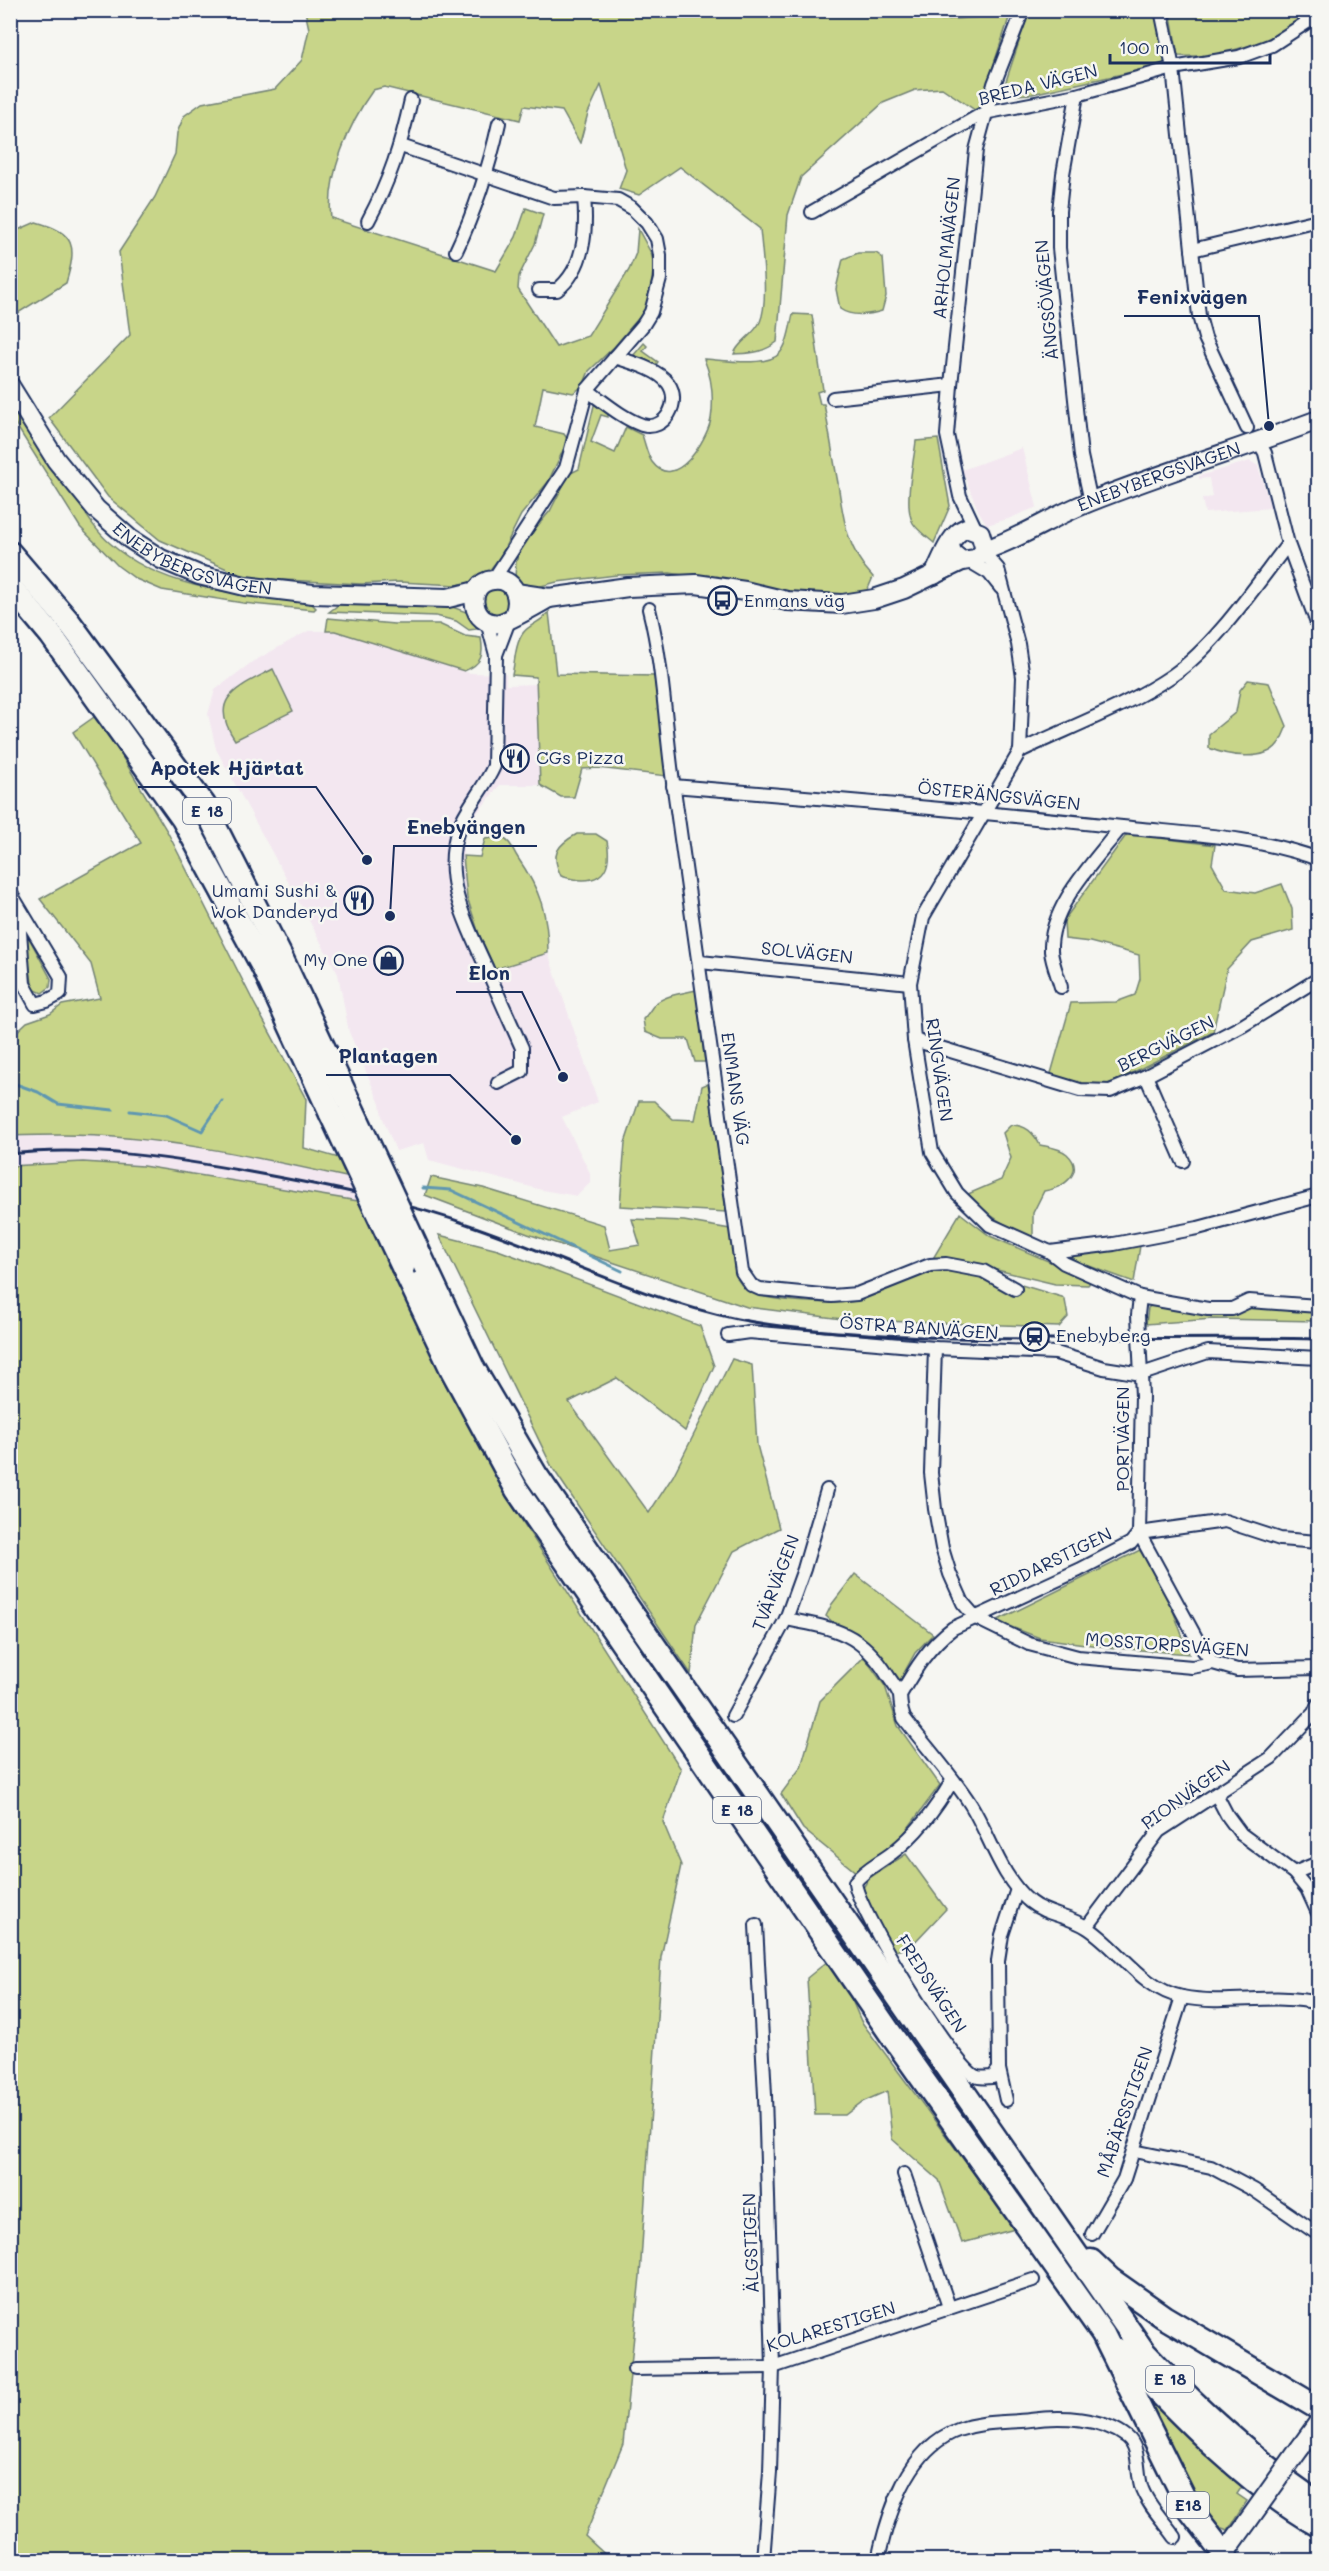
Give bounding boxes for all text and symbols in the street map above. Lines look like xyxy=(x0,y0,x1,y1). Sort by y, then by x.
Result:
scale bar xyxy=(1110,27,1270,65)
text: 100 m xyxy=(1119,35,1169,59)
street label: BREDA VÄGEN xyxy=(976,58,1100,110)
street label: ARHOLMAVÄGEN xyxy=(927,176,965,320)
street label: ÄNGSÖVÄGEN xyxy=(1029,239,1063,361)
callout: Fenixvägen xyxy=(1124,278,1259,316)
text: Fenixvägen xyxy=(1136,283,1248,309)
street label: ENEBYBERGSVÄGEN xyxy=(1073,436,1243,517)
street label: ENEBYBERGSVÄGEN xyxy=(108,516,273,600)
bus stop icon: Enmans väg xyxy=(707,585,739,617)
place label: Enmans väg xyxy=(744,588,845,612)
restaurant icon: CGs Pizza xyxy=(499,742,531,774)
place label: CGs Pizza xyxy=(536,745,624,769)
callout: Apotek Hjärtat xyxy=(138,749,316,787)
text: Apotek Hjärtat xyxy=(150,754,304,780)
street label: ÖSTERÄNGSVÄGEN xyxy=(916,775,1082,815)
road number: E 18 xyxy=(183,798,231,824)
callout: Enebyängen xyxy=(394,808,537,846)
text: Enebyängen xyxy=(407,813,525,839)
place label: Umami Sushi & Wok Danderyd xyxy=(210,878,338,923)
restaurant icon: Umami Sushi & Wok Danderyd xyxy=(343,885,375,917)
street label: SOLVÄGEN xyxy=(760,935,854,969)
shop icon: My One xyxy=(373,944,405,976)
place label: My One xyxy=(303,947,368,971)
callout: Elon xyxy=(456,954,522,992)
text: Elon xyxy=(468,959,510,985)
street label: BERGVÄGEN xyxy=(1113,1009,1218,1077)
street label: RINGVÄGEN xyxy=(921,1017,959,1123)
street label: ENMANS VÄG xyxy=(716,1031,756,1147)
callout: Plantagen xyxy=(326,1037,450,1075)
text: Plantagen xyxy=(338,1042,438,1068)
street label: ÖSTRA BANVÄGEN xyxy=(839,1309,999,1345)
station icon: Enebyberg xyxy=(1019,1320,1051,1352)
place label: Enebyberg xyxy=(1056,1323,1150,1347)
street label: PORTVÄGEN xyxy=(1110,1386,1134,1492)
street label: RIDDARSTIGEN xyxy=(985,1521,1116,1601)
street label: TVÄRVÄGEN xyxy=(746,1531,804,1634)
street label: MOSSTORPSVÄGEN xyxy=(1084,1626,1250,1662)
street label: PIONVÄGEN xyxy=(1136,1754,1235,1835)
road number: E 18 xyxy=(713,1797,761,1823)
street label: FREDSVÄGEN xyxy=(891,1930,973,2037)
street label: MÅBÄRSSTIGEN xyxy=(1090,2043,1158,2180)
street label: ÄLGSTIGEN xyxy=(736,2193,764,2294)
street label: KOLARESTIGEN xyxy=(763,2295,898,2357)
road number: E 18 xyxy=(1146,2366,1194,2392)
road number: E18 xyxy=(1167,2492,1209,2518)

